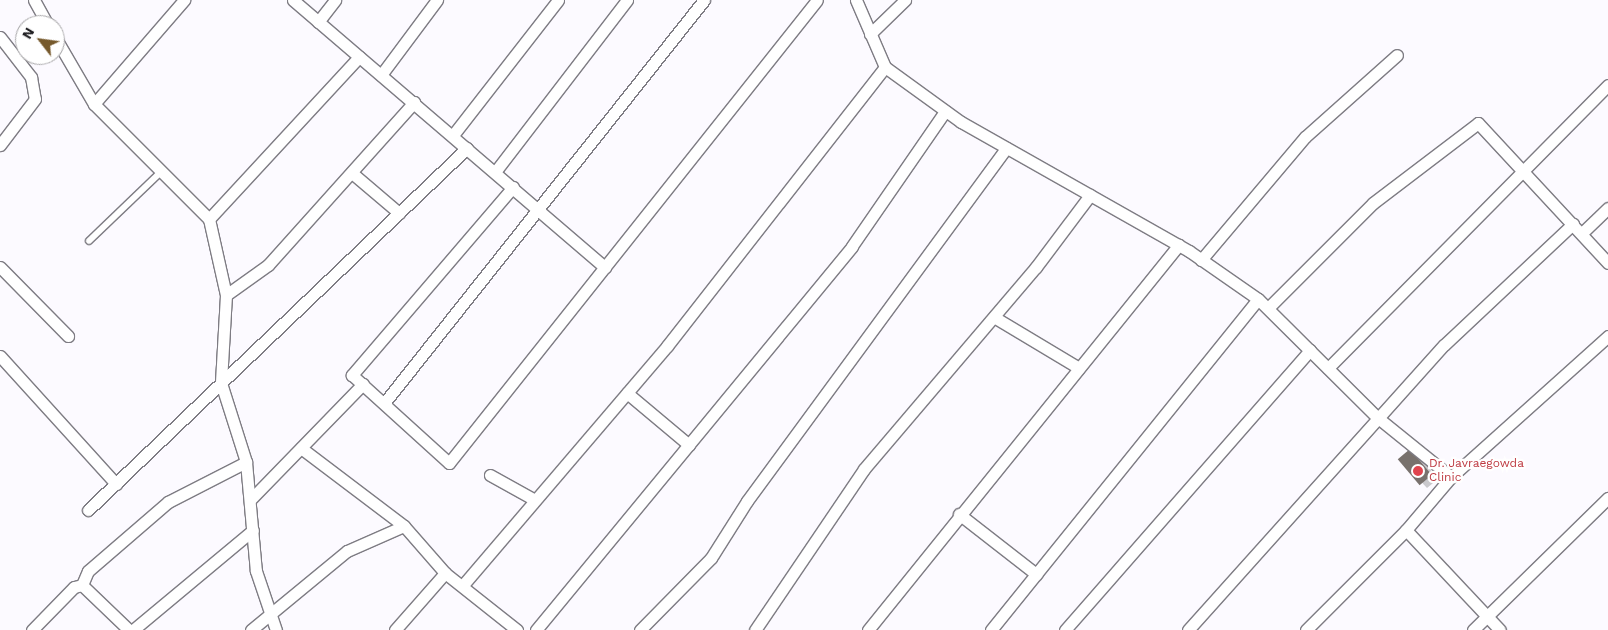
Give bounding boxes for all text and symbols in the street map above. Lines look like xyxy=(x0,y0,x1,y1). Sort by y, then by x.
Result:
north arrow xyxy=(15,15,65,65)
text: N xyxy=(18,25,37,41)
place label: Dr. Javraegowda Clinic xyxy=(1429,457,1524,485)
marker: Dr. Javraegowda Clinic xyxy=(1411,464,1425,478)

